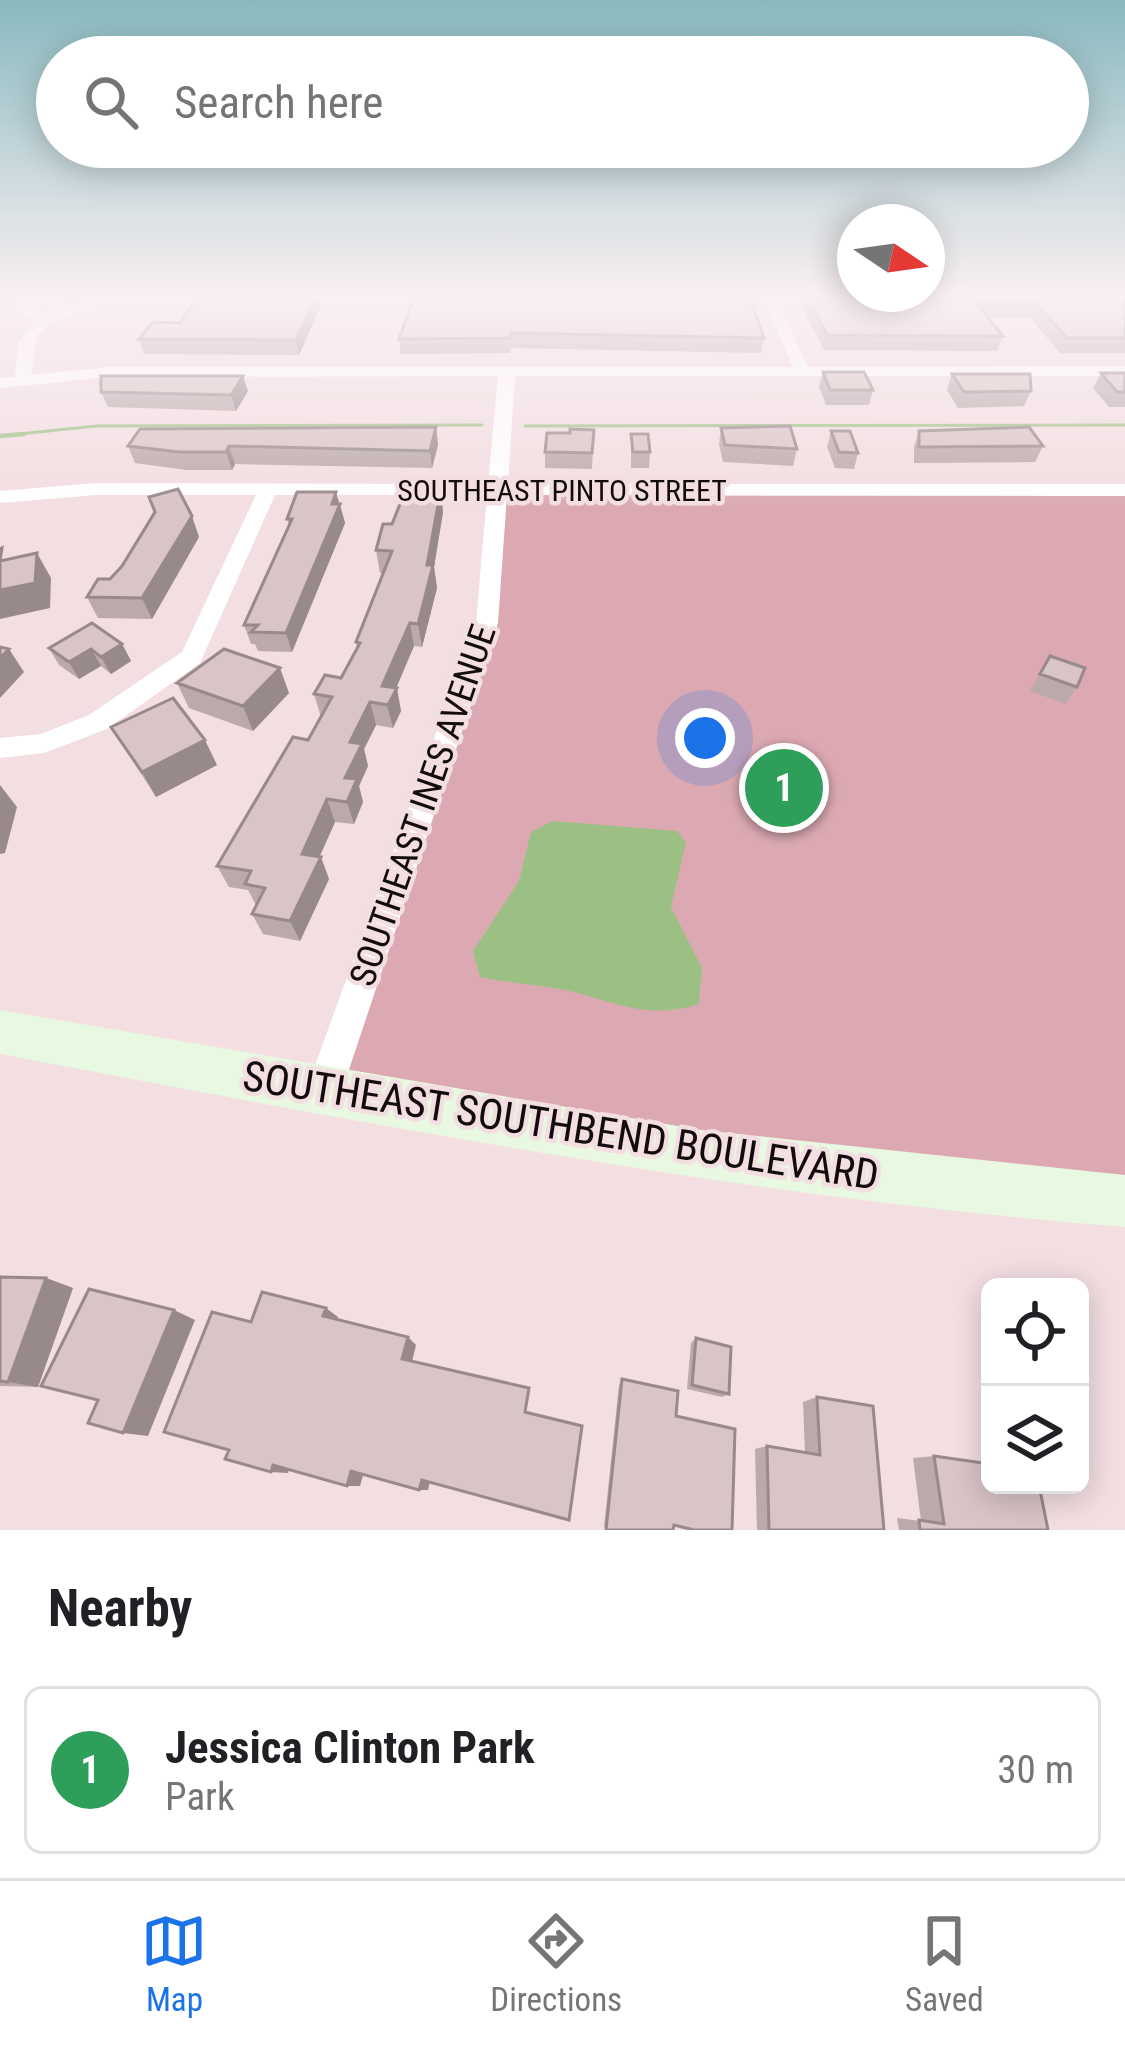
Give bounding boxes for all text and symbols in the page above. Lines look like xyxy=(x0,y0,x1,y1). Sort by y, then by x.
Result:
search box xyxy=(36,36,1089,168)
icon: search xyxy=(78,69,144,135)
text: Search here xyxy=(174,76,383,129)
north arrow xyxy=(837,204,945,312)
street label: SOUTHEAST PINTO STREET xyxy=(397,473,727,508)
street label: SOUTHEAST INES AVENUE xyxy=(341,619,505,991)
your location xyxy=(675,708,735,768)
pin: 1 xyxy=(745,743,823,833)
street label: SOUTHEAST SOUTHBEND BOULEVARD xyxy=(239,1051,882,1200)
map controls xyxy=(981,1278,1089,1494)
button: locate xyxy=(981,1278,1089,1386)
button: layers xyxy=(981,1386,1089,1494)
text: Nearby xyxy=(48,1579,192,1638)
text: Jessica Clinton Park xyxy=(165,1721,535,1774)
text: 1 xyxy=(80,1747,100,1793)
text: 30 m xyxy=(997,1747,1074,1793)
text: Park xyxy=(165,1774,235,1820)
tab: Map xyxy=(141,1908,207,2019)
tab: Directions xyxy=(490,1908,622,2019)
tab: Saved xyxy=(905,1908,984,2019)

